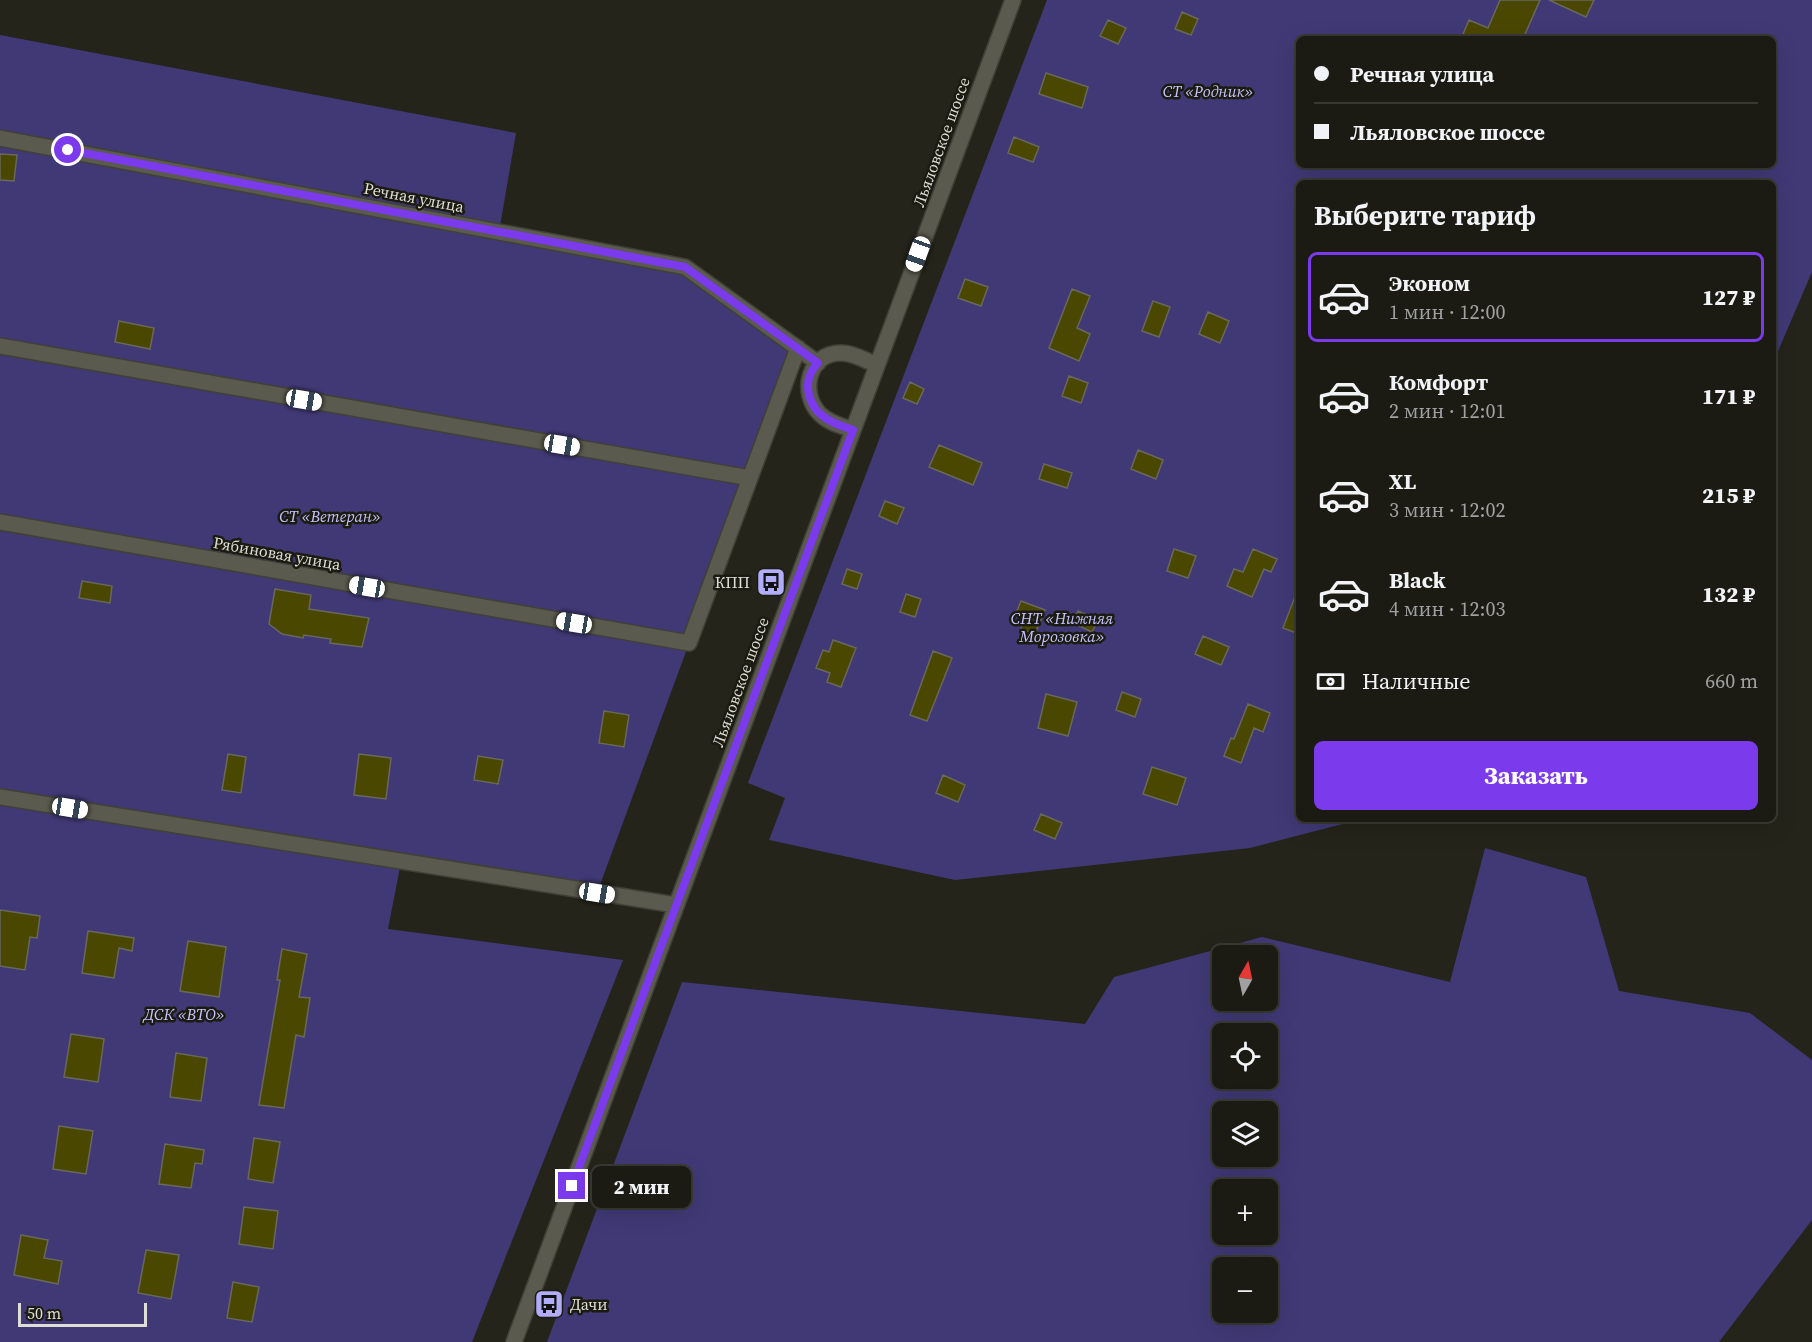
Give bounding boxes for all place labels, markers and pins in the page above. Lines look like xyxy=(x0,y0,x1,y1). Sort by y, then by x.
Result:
bus stop icon: КПП xyxy=(755,566,787,598)
place label: КПП xyxy=(715,571,750,593)
bus stop icon: Дачи xyxy=(533,1288,565,1320)
place label: Дачи xyxy=(570,1293,608,1315)

